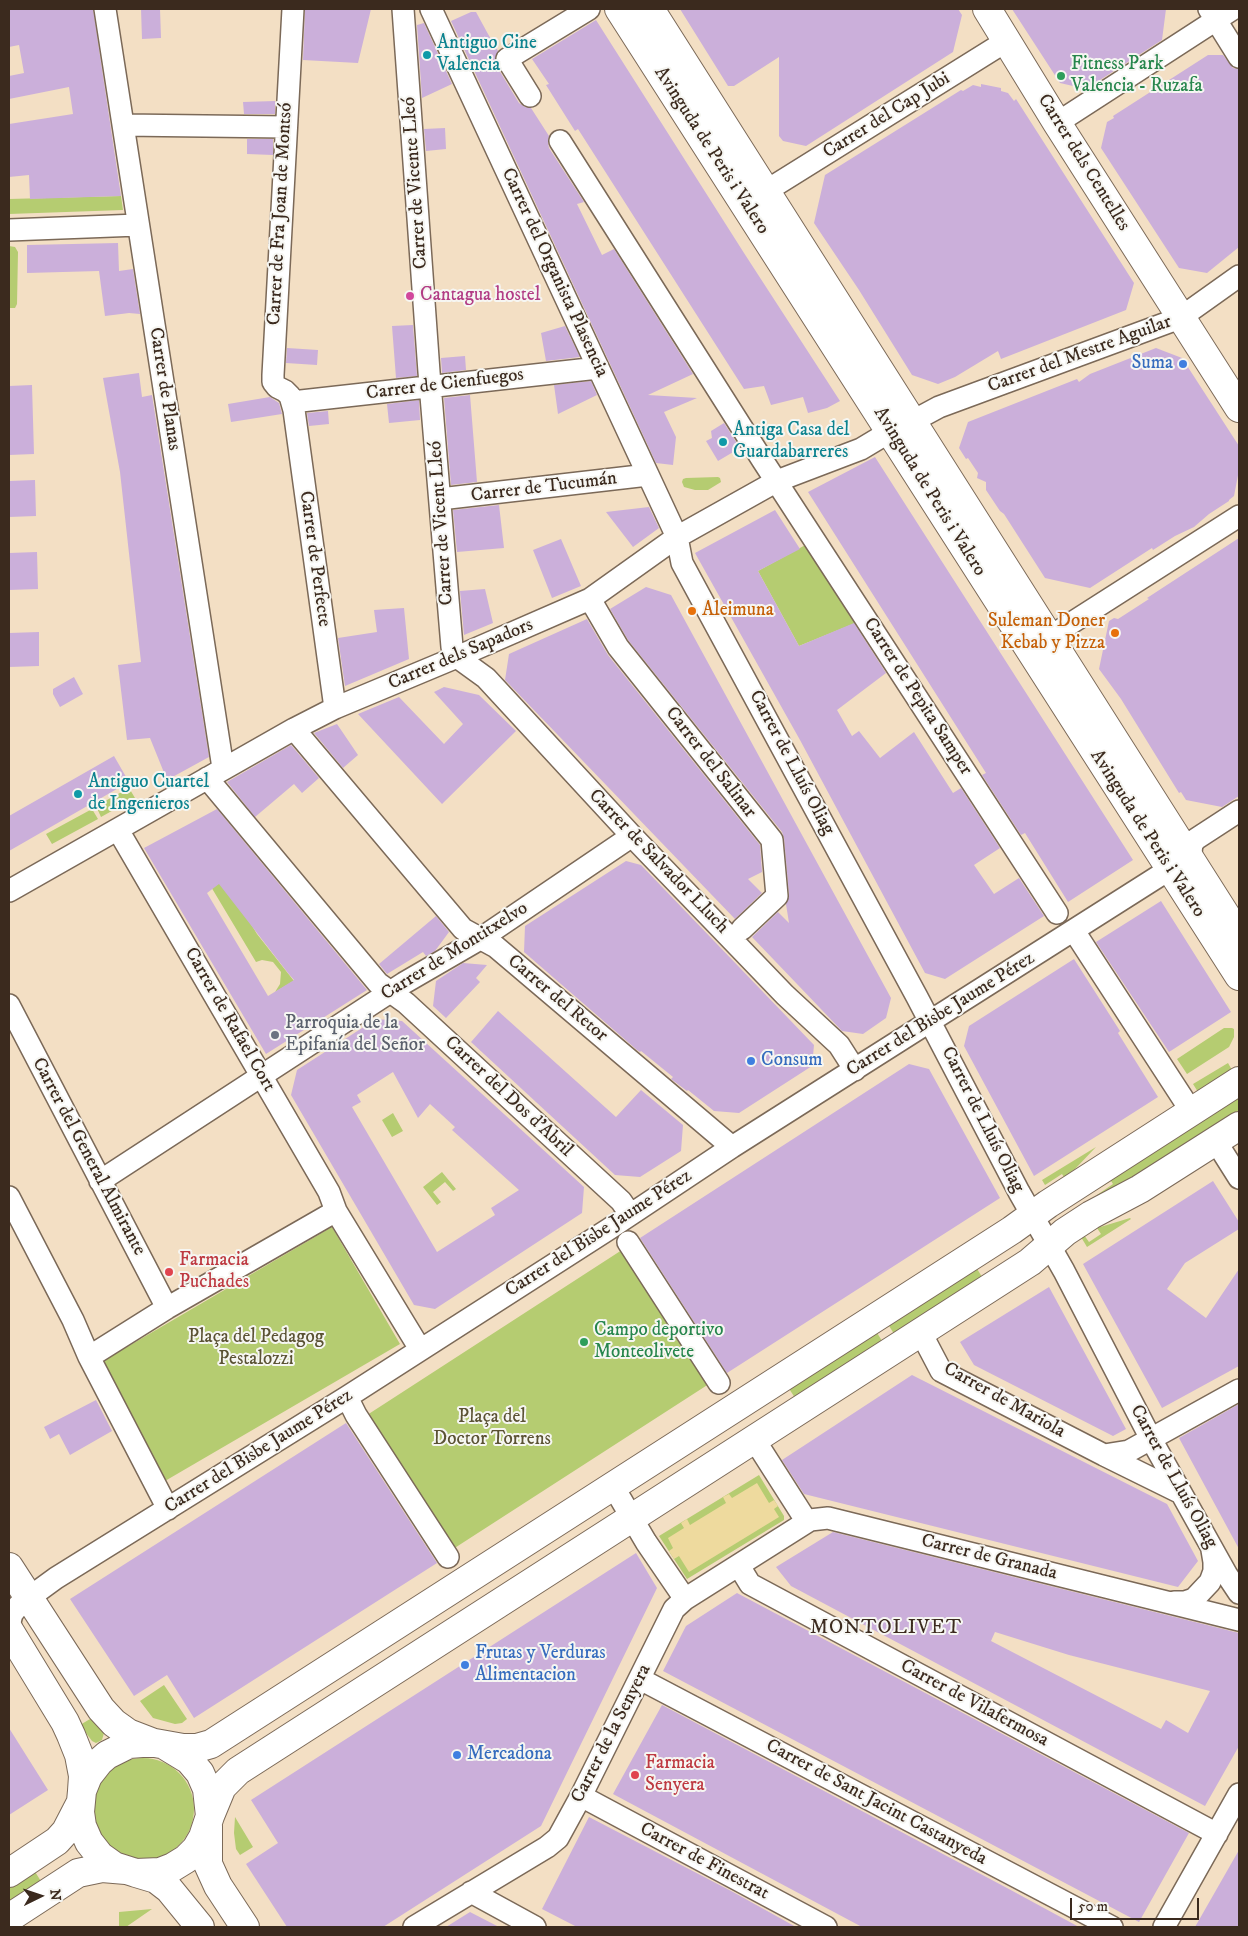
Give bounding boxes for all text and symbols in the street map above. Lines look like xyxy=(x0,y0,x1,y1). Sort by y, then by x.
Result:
place label: Antiguo Cine Valencia xyxy=(437,33,537,77)
marker: Antiguo Cine Valencia xyxy=(421,49,433,61)
place label: Fitness Park Valencia - Ruzafa xyxy=(1071,54,1203,98)
street label: Avinguda de Peris i Valero xyxy=(648,63,774,239)
street label: Carrer del Cap Jubi xyxy=(819,68,955,164)
marker: Fitness Park Valencia - Ruzafa xyxy=(1055,70,1067,82)
street label: Carrer dels Centelles xyxy=(1032,90,1134,236)
street label: Carrer de Vicente Lleó xyxy=(399,96,433,270)
street label: Carrer de Fra Joan de Montsó xyxy=(264,102,298,326)
street label: Carrer del Organista Plasencia xyxy=(495,165,613,381)
place label: Cantagua hostel xyxy=(420,285,540,307)
marker: Cantagua hostel xyxy=(404,290,416,302)
street label: Carrer del Mestre Aguilar xyxy=(985,311,1175,399)
street label: Carrer de Planas xyxy=(143,326,185,452)
place label: Suma xyxy=(1132,353,1173,375)
marker: Suma xyxy=(1177,358,1189,370)
street label: Carrer de Cienfuegos xyxy=(365,364,525,406)
street label: Avinguda de Peris i Valero xyxy=(868,403,990,581)
place label: Antiga Casa del Guardabarreres xyxy=(733,420,850,464)
marker: Antiga Casa del Guardabarreres xyxy=(717,436,729,448)
street label: Carrer de Vicent Lleó xyxy=(425,440,459,606)
street label: Carrer de Tucumán xyxy=(470,468,618,508)
street label: Carrer de Perfecte xyxy=(293,490,335,628)
place label: Aleimuna xyxy=(702,600,774,622)
marker: Aleimuna xyxy=(686,605,698,617)
place label: Suleman Doner Kebab y Pizza xyxy=(988,611,1105,655)
street label: Carrer dels Sapadors xyxy=(385,614,537,696)
street label: Carrer de Pepita Samper xyxy=(858,614,976,780)
marker: Suleman Doner Kebab y Pizza xyxy=(1109,627,1121,639)
street label: Carrer de Lluís Oliag xyxy=(743,687,839,839)
street label: Carrer del Salinar xyxy=(660,703,760,823)
street label: Avinguda de Peris i Valero xyxy=(1084,746,1210,922)
place label: Antiguo Cuartel de Ingenieros xyxy=(88,772,209,816)
street label: Carrer de Salvador Lluch xyxy=(583,785,733,939)
marker: Antiguo Cuartel de Ingenieros xyxy=(72,788,84,800)
street label: Carrer de Montitxelvo xyxy=(377,898,533,1006)
street label: Carrer de Rafael Cort xyxy=(178,944,280,1096)
street label: Carrer del Bisbe Jaume Pérez xyxy=(843,948,1039,1082)
street label: Carrer del Retor xyxy=(502,951,612,1047)
place label: Parroquia de la Epifanía del Señor xyxy=(285,1013,425,1057)
marker: Parroquia de la Epifanía del Señor xyxy=(269,1029,281,1041)
street label: Carrer del Dos d'Abril xyxy=(439,1032,577,1162)
street label: Carrer de Lluís Oliag xyxy=(935,1043,1029,1197)
place label: Consum xyxy=(761,1050,823,1072)
street label: Carrer del General Almirante xyxy=(26,1054,150,1260)
marker: Consum xyxy=(745,1055,757,1067)
street label: Carrer del Bisbe Jaume Pérez xyxy=(502,1165,696,1303)
place label: Farmacia Puchades xyxy=(179,1250,249,1294)
marker: Farmacia Puchades xyxy=(163,1266,175,1278)
place label: Campo deportivo Monteolivete xyxy=(594,1320,723,1364)
park label: Plaça del Pedagog Pestalozzi xyxy=(188,1327,324,1371)
marker: Campo deportivo Monteolivete xyxy=(578,1336,590,1348)
street label: Carrer de Mariola xyxy=(939,1358,1069,1444)
street label: Carrer del Bisbe Jaume Pérez xyxy=(161,1385,357,1519)
street label: Carrer de Lluís Oliag xyxy=(1124,1401,1222,1553)
park label: Plaça del Doctor Torrens xyxy=(433,1407,551,1451)
street label: Carrer de Granada xyxy=(919,1530,1059,1586)
district label: MONTOLIVET xyxy=(809,1617,963,1641)
place label: Frutas y Verduras Alimentacion xyxy=(475,1643,606,1687)
street label: Carrer de Vilafermosa xyxy=(896,1655,1052,1753)
marker: Frutas y Verduras Alimentacion xyxy=(459,1659,471,1671)
street label: Carrer de la Senyera xyxy=(567,1661,657,1807)
street label: Carrer de Sant Jacint Castanyeda xyxy=(762,1735,990,1871)
place label: Mercadona xyxy=(467,1744,552,1766)
marker: Mercadona xyxy=(451,1749,463,1761)
place label: Farmacia Senyera xyxy=(645,1753,715,1797)
marker: Farmacia Senyera xyxy=(629,1769,641,1781)
street label: Carrer de Finestrat xyxy=(635,1818,773,1906)
north arrow xyxy=(15,1871,65,1921)
scale bar xyxy=(1073,1888,1202,1920)
text: N xyxy=(46,1889,64,1901)
text: 50 m xyxy=(1078,1897,1108,1916)

